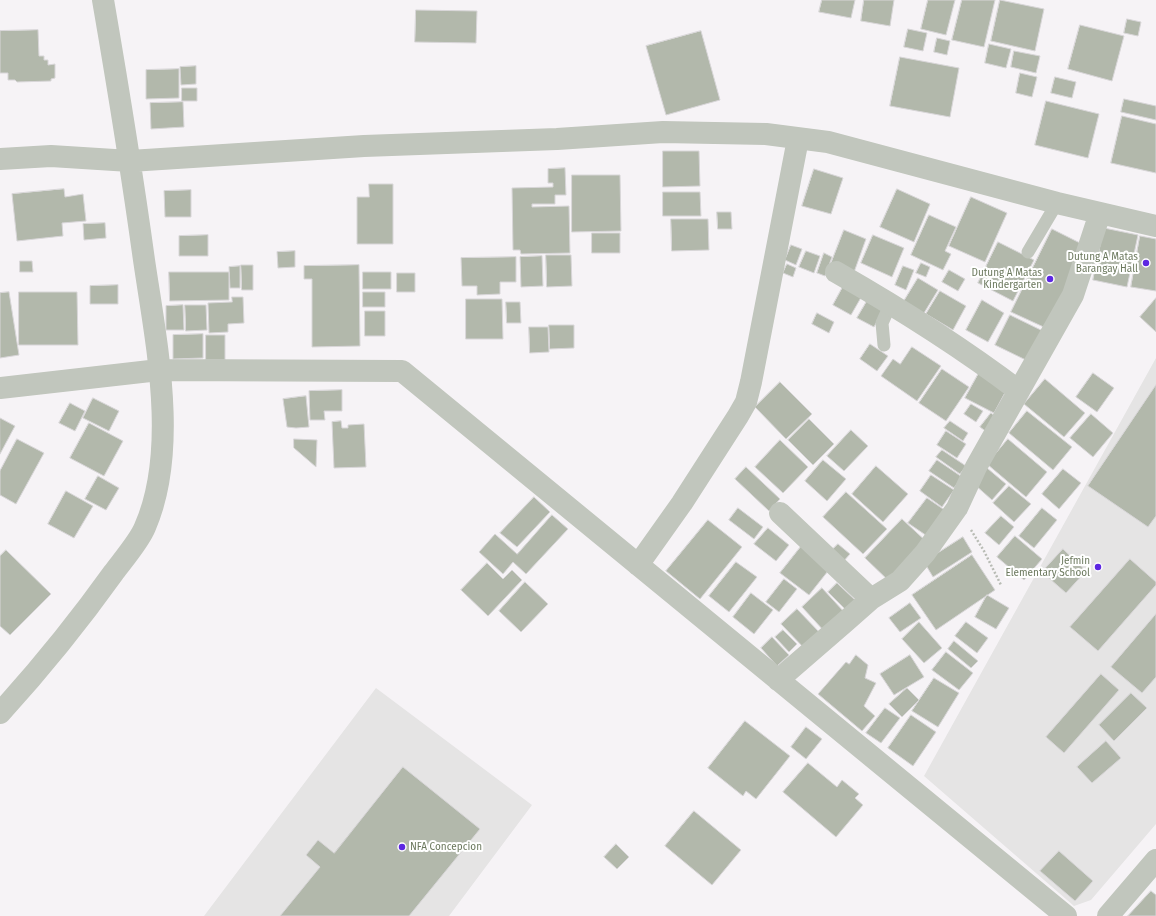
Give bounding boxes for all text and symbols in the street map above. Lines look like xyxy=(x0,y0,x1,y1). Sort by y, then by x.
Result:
place label: Dutung A Matas Barangay Hall xyxy=(1067,251,1138,274)
marker: Dutung A Matas Barangay Hall xyxy=(1141,258,1151,268)
place label: Dutung A Matas Kindergarten xyxy=(971,267,1042,290)
marker: Dutung A Matas Kindergarten xyxy=(1045,274,1055,284)
place label: Jefmin Elementary School xyxy=(1005,555,1090,578)
marker: Jefmin Elementary School xyxy=(1093,562,1103,572)
place label: NFA Concepcion xyxy=(410,841,482,853)
marker: NFA Concepcion xyxy=(397,842,407,852)

